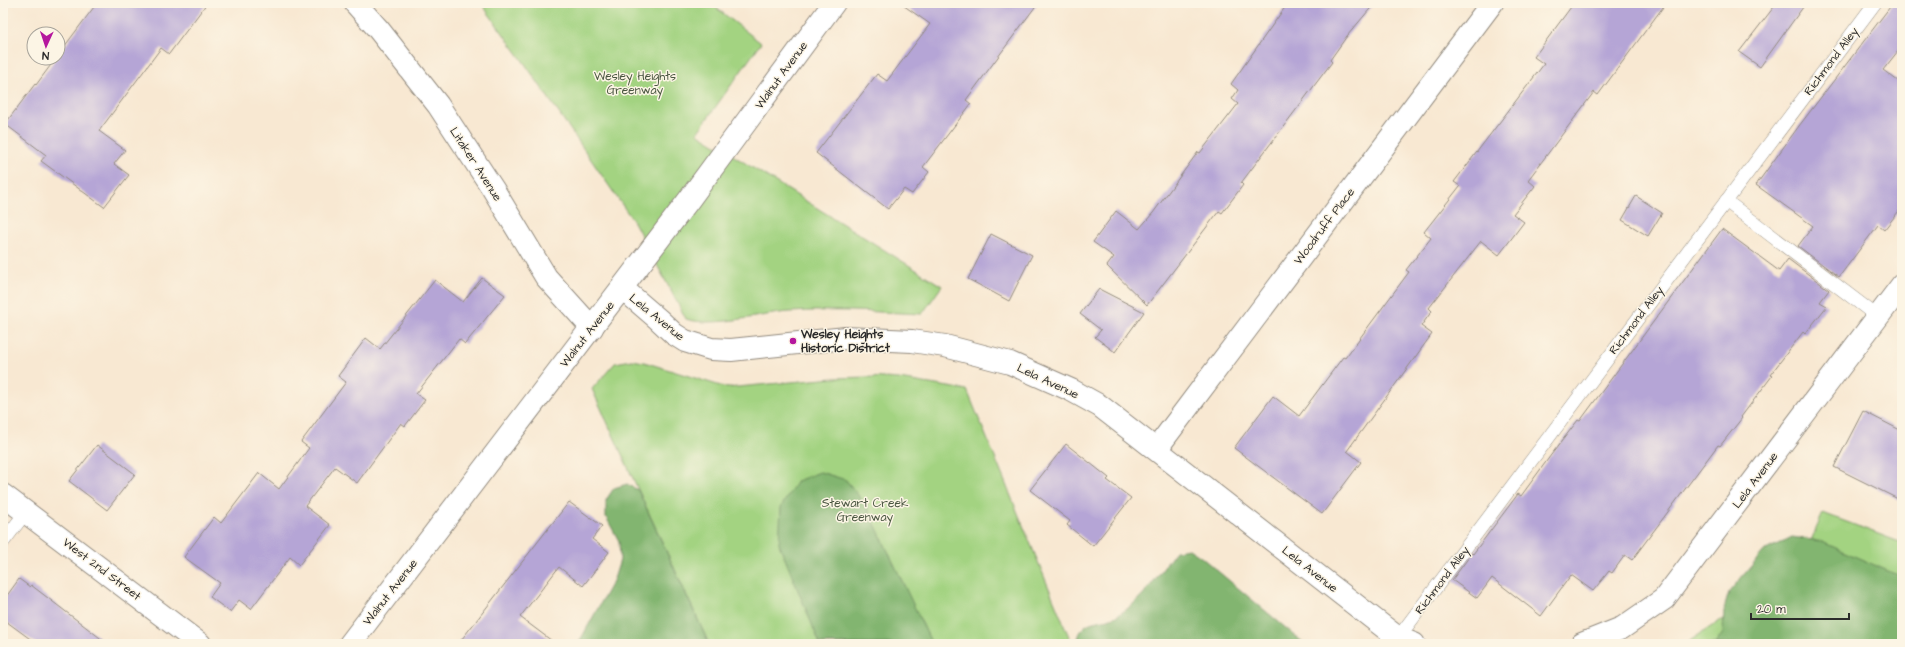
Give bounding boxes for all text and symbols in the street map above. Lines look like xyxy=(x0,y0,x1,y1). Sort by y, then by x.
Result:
street label: Richmond Alley xyxy=(1800,23,1864,100)
north arrow xyxy=(26,26,66,66)
street label: Walnut Avenue xyxy=(751,38,812,113)
text: N xyxy=(42,48,49,63)
park label: Wesley Heights Greenway xyxy=(594,68,676,100)
street label: Litaker Avenue xyxy=(445,124,506,205)
street label: Woodruff Place xyxy=(1290,184,1359,268)
street label: Richmond Alley xyxy=(1605,282,1669,359)
street label: Lela Avenue xyxy=(625,290,688,345)
street label: Walnut Avenue xyxy=(556,297,619,371)
place label: Wesley Heights Historic District xyxy=(800,326,890,357)
marker: Wesley Heights Historic District xyxy=(788,336,798,346)
street label: Lela Avenue xyxy=(1014,360,1082,403)
street label: Lela Avenue xyxy=(1729,448,1783,512)
park label: Stewart Creek Greenway xyxy=(822,495,909,527)
street label: West 2nd Street xyxy=(59,534,145,605)
street label: Lela Avenue xyxy=(1278,542,1342,597)
street label: Richmond Alley xyxy=(1411,542,1475,619)
street label: Walnut Avenue xyxy=(359,555,422,629)
scale bar xyxy=(1751,595,1849,621)
text: 20 m xyxy=(1757,601,1786,618)

